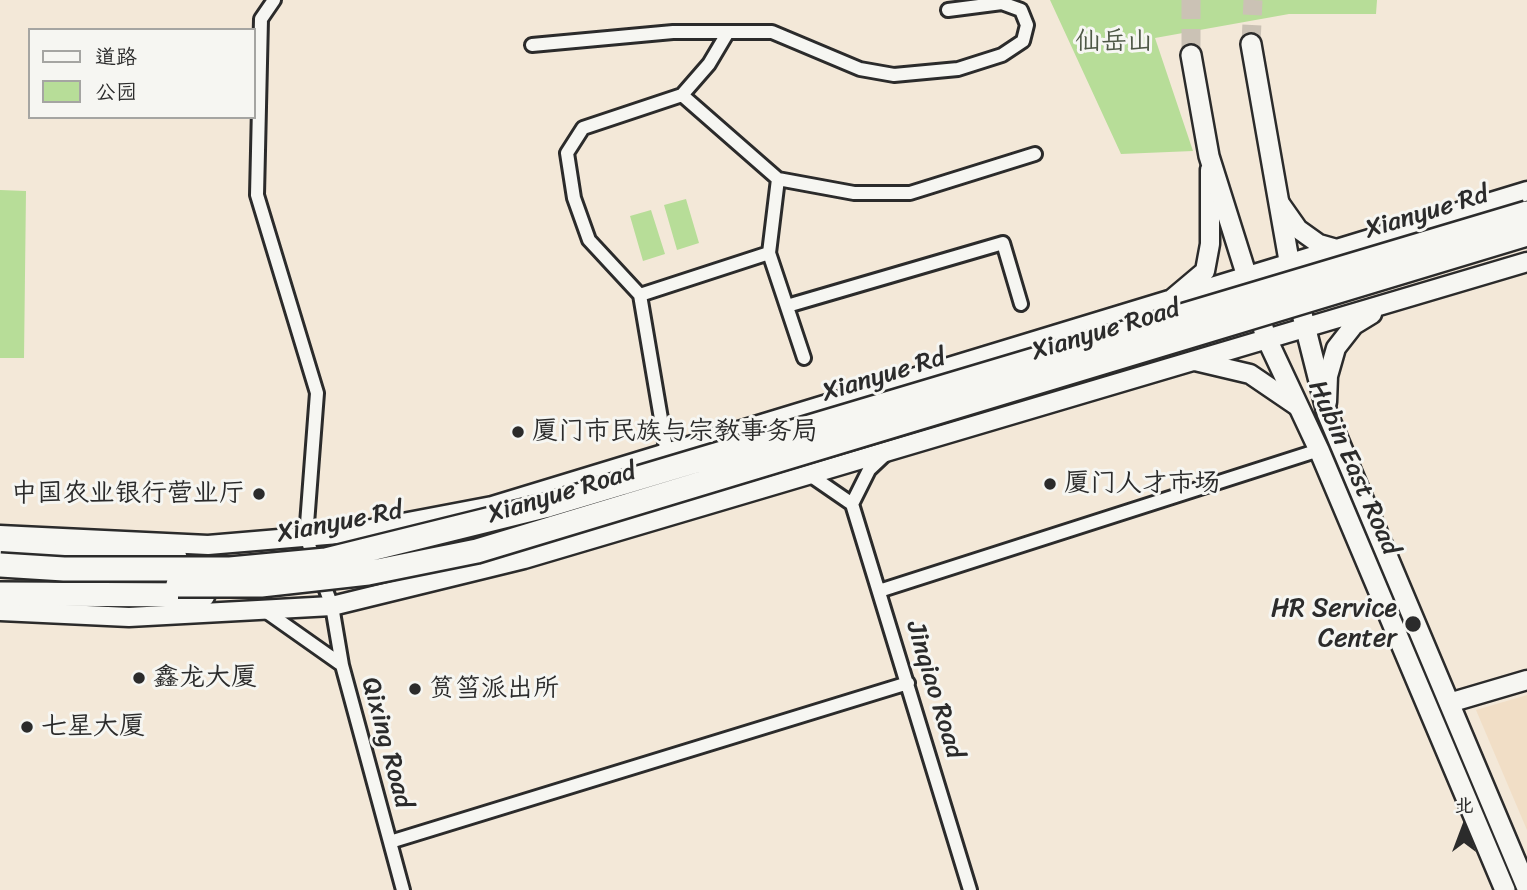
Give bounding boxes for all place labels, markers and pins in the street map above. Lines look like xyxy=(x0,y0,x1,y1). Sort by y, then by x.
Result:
place label: 厦门市民族与宗教事务局 xyxy=(532,416,818,448)
marker: 厦门市民族与宗教事务局 xyxy=(510,424,526,440)
place label: 厦门人才市场 xyxy=(1064,468,1220,500)
marker: 厦门人才市场 xyxy=(1042,476,1058,492)
place label: 中国农业银行营业厅 xyxy=(11,478,245,510)
marker: 中国农业银行营业厅 xyxy=(251,486,267,502)
place label: HR Service Center xyxy=(1271,593,1397,654)
marker: HR Service Center xyxy=(1403,614,1423,634)
place label: 鑫龙大厦 xyxy=(153,662,257,694)
marker: 鑫龙大厦 xyxy=(131,670,147,686)
place label: 筼筜派出所 xyxy=(429,673,559,705)
marker: 筼筜派出所 xyxy=(407,681,423,697)
place label: 七星大厦 xyxy=(41,711,145,743)
marker: 七星大厦 xyxy=(19,719,35,735)

